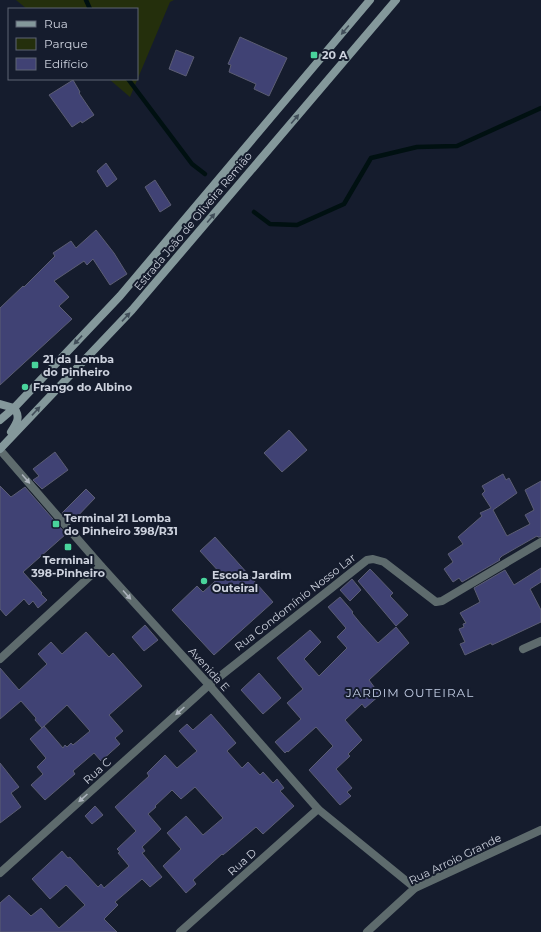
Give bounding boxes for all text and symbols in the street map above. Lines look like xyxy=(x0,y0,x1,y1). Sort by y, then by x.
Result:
legend xyxy=(8,8,138,80)
text: Rua xyxy=(44,16,68,31)
one-way arrow xyxy=(341,24,350,35)
text: Parque xyxy=(44,36,88,51)
place label: 20 A xyxy=(322,48,348,62)
marker: 20 A xyxy=(309,50,319,60)
text: Edifício xyxy=(44,56,88,71)
one-way arrow xyxy=(290,114,299,124)
street label: Estrada João de Oliveira Remião xyxy=(131,149,255,293)
one-way arrow xyxy=(206,213,215,223)
one-way arrow xyxy=(121,312,130,321)
one-way arrow xyxy=(73,335,83,345)
place label: 21 da Lomba do Pinheiro xyxy=(43,352,114,379)
marker: 21 da Lomba do Pinheiro xyxy=(30,360,40,370)
place label: Frango do Albino xyxy=(33,380,132,394)
marker: Frango do Albino xyxy=(20,382,30,392)
one-way arrow xyxy=(32,406,41,416)
one-way arrow xyxy=(21,474,30,485)
place label: Terminal 21 Lomba do Pinheiro 398/R31 xyxy=(64,511,178,538)
marker: Terminal 21 Lomba do Pinheiro 398/R31 xyxy=(51,519,61,529)
marker: Terminal 398-Pinheiro xyxy=(63,542,73,552)
street label: Rua Condomínio Nosso Lar xyxy=(232,550,358,654)
place label: Terminal 398-Pinheiro xyxy=(30,553,105,580)
place label: Escola Jardim Outeiral xyxy=(212,568,292,595)
marker: Escola Jardim Outeiral xyxy=(199,576,209,586)
one-way arrow xyxy=(122,589,131,600)
street label: Avenida E xyxy=(186,644,232,694)
district label: JARDIM OUTEIRAL xyxy=(345,685,474,700)
one-way arrow xyxy=(175,706,185,716)
street label: Rua C xyxy=(80,755,114,787)
one-way arrow xyxy=(78,793,88,803)
street label: Rua Arroio Grande xyxy=(406,830,504,888)
street label: Rua D xyxy=(225,845,259,879)

